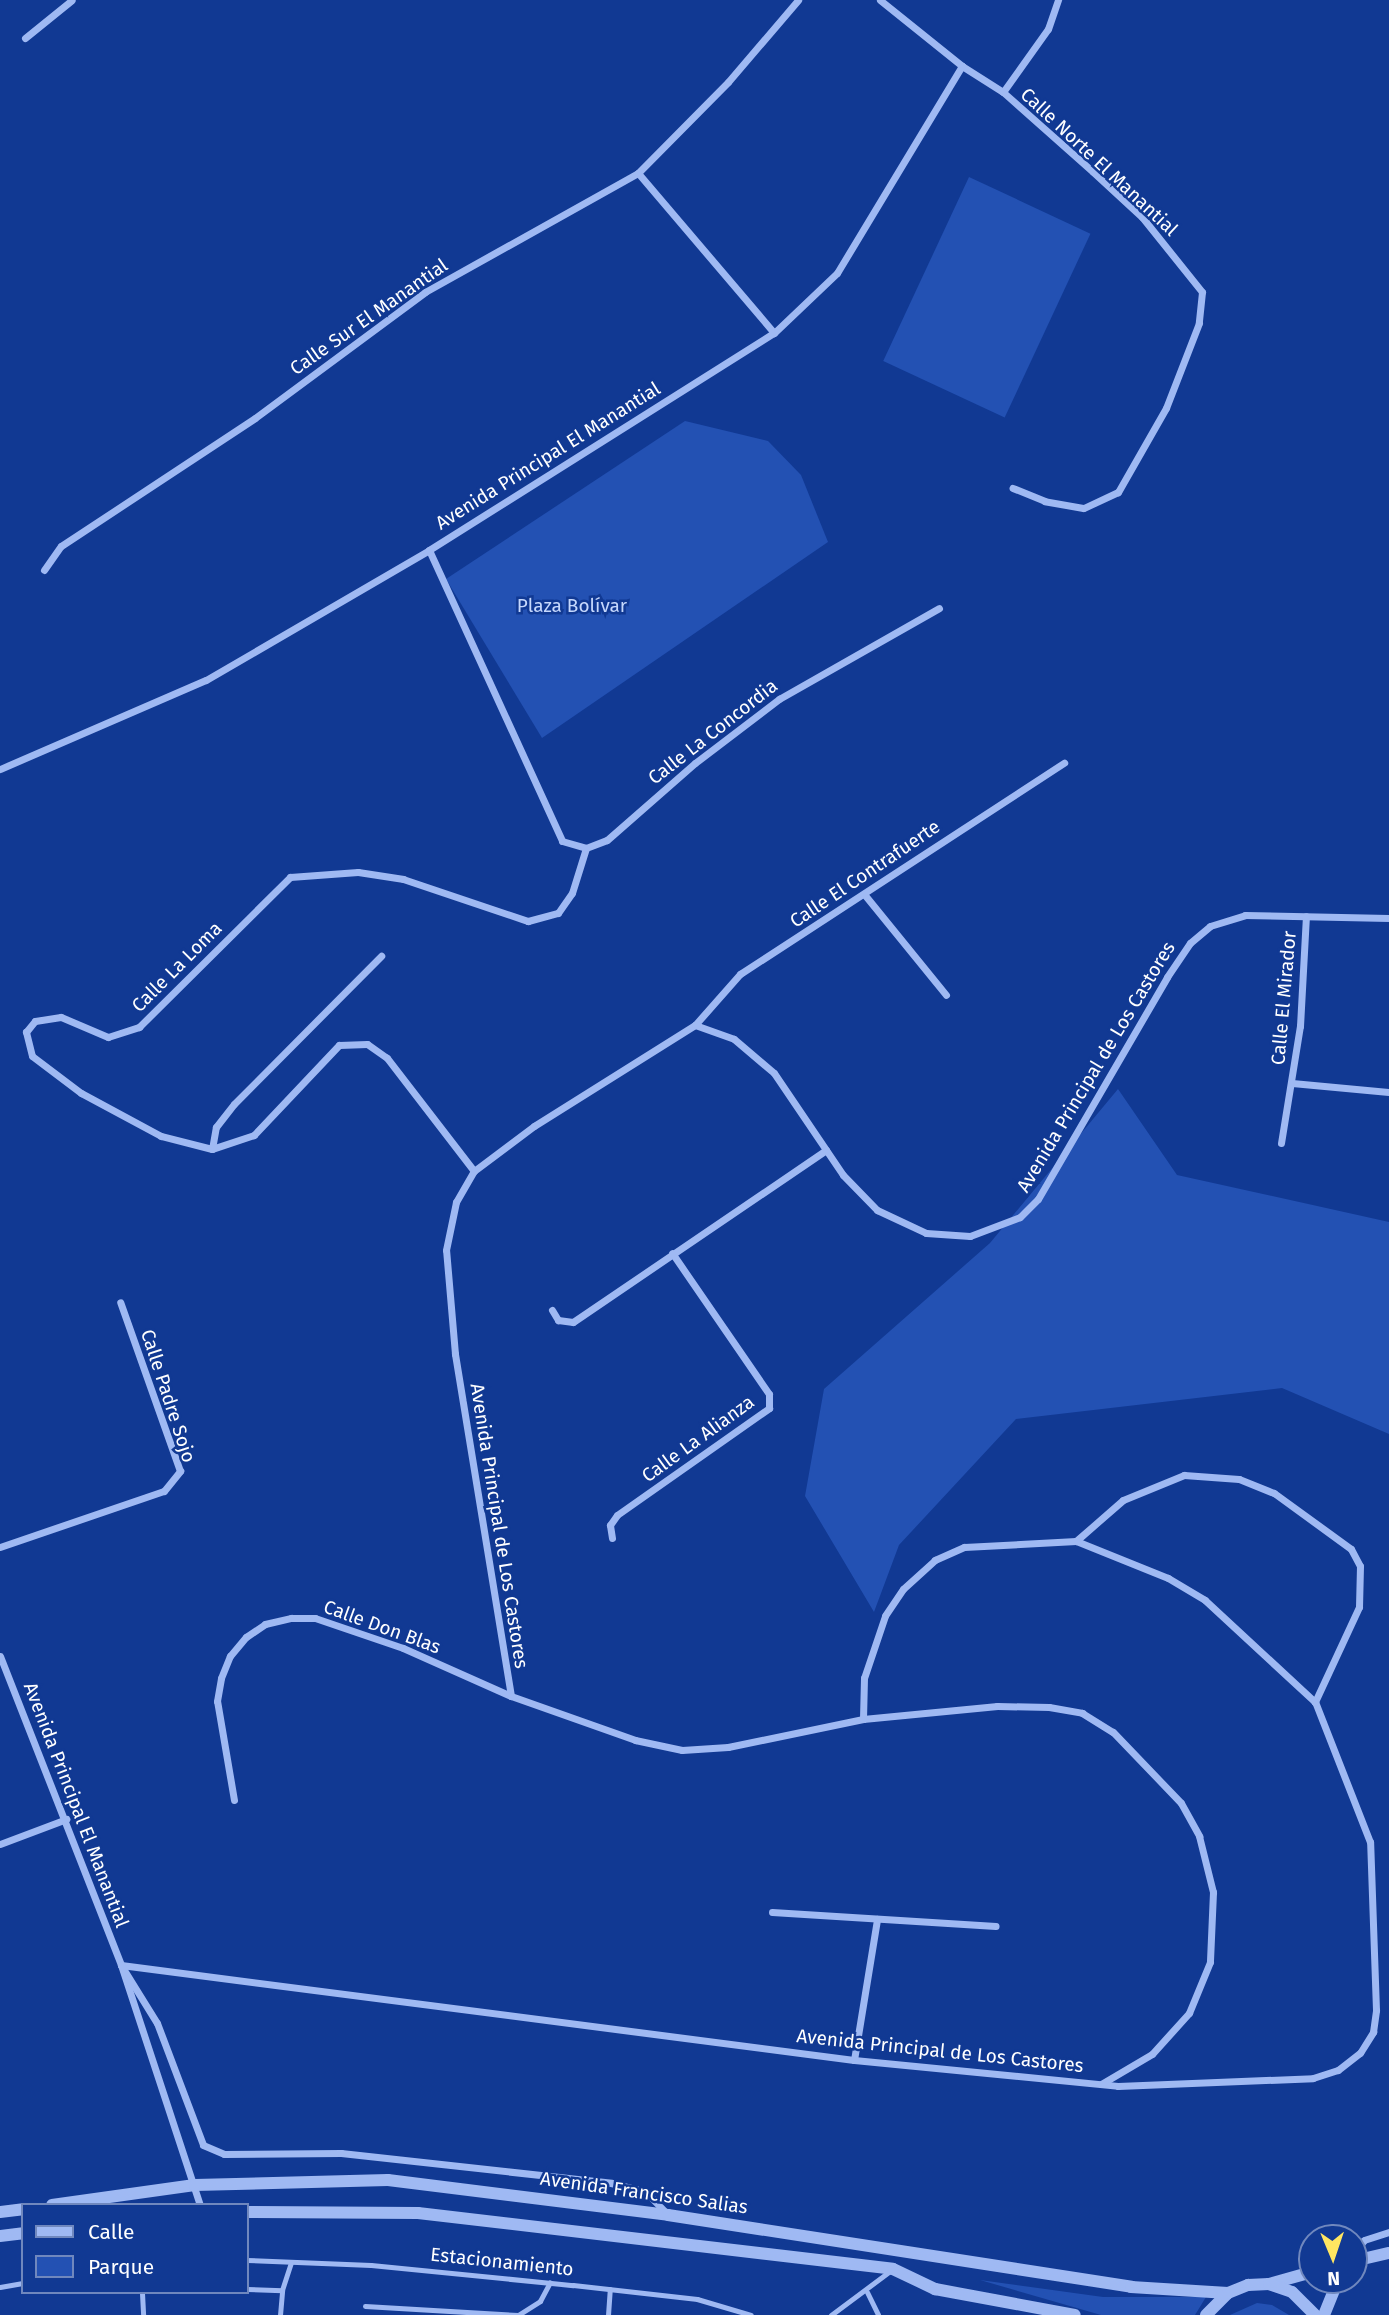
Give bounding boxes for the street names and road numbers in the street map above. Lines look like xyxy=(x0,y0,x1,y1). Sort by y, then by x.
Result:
street label: Calle Norte El Manantial xyxy=(1016,83,1182,241)
street label: Calle Sur El Manantial xyxy=(286,254,452,380)
street label: Avenida Principal El Manantial xyxy=(431,377,665,535)
street label: Calle La Concordia xyxy=(644,674,782,790)
street label: Calle El Contrafuerte xyxy=(786,815,944,933)
street label: Calle La Loma xyxy=(127,917,227,1017)
street label: Calle El Mirador xyxy=(1267,930,1301,1066)
street label: Avenida Principal de Los Castores xyxy=(1012,938,1180,1196)
street label: Calle Padre Sojo xyxy=(136,1327,200,1465)
street label: Avenida Principal de Los Castores xyxy=(465,1382,533,1670)
street label: Calle La Alianza xyxy=(637,1391,759,1487)
street label: Calle Don Blas xyxy=(321,1595,443,1659)
street label: Avenida Principal El Manantial xyxy=(19,1679,133,1931)
street label: Avenida Principal de Los Castores xyxy=(795,2025,1085,2077)
street label: Avenida Francisco Salias xyxy=(539,2167,749,2219)
street label: Estacionamiento xyxy=(429,2243,575,2281)

